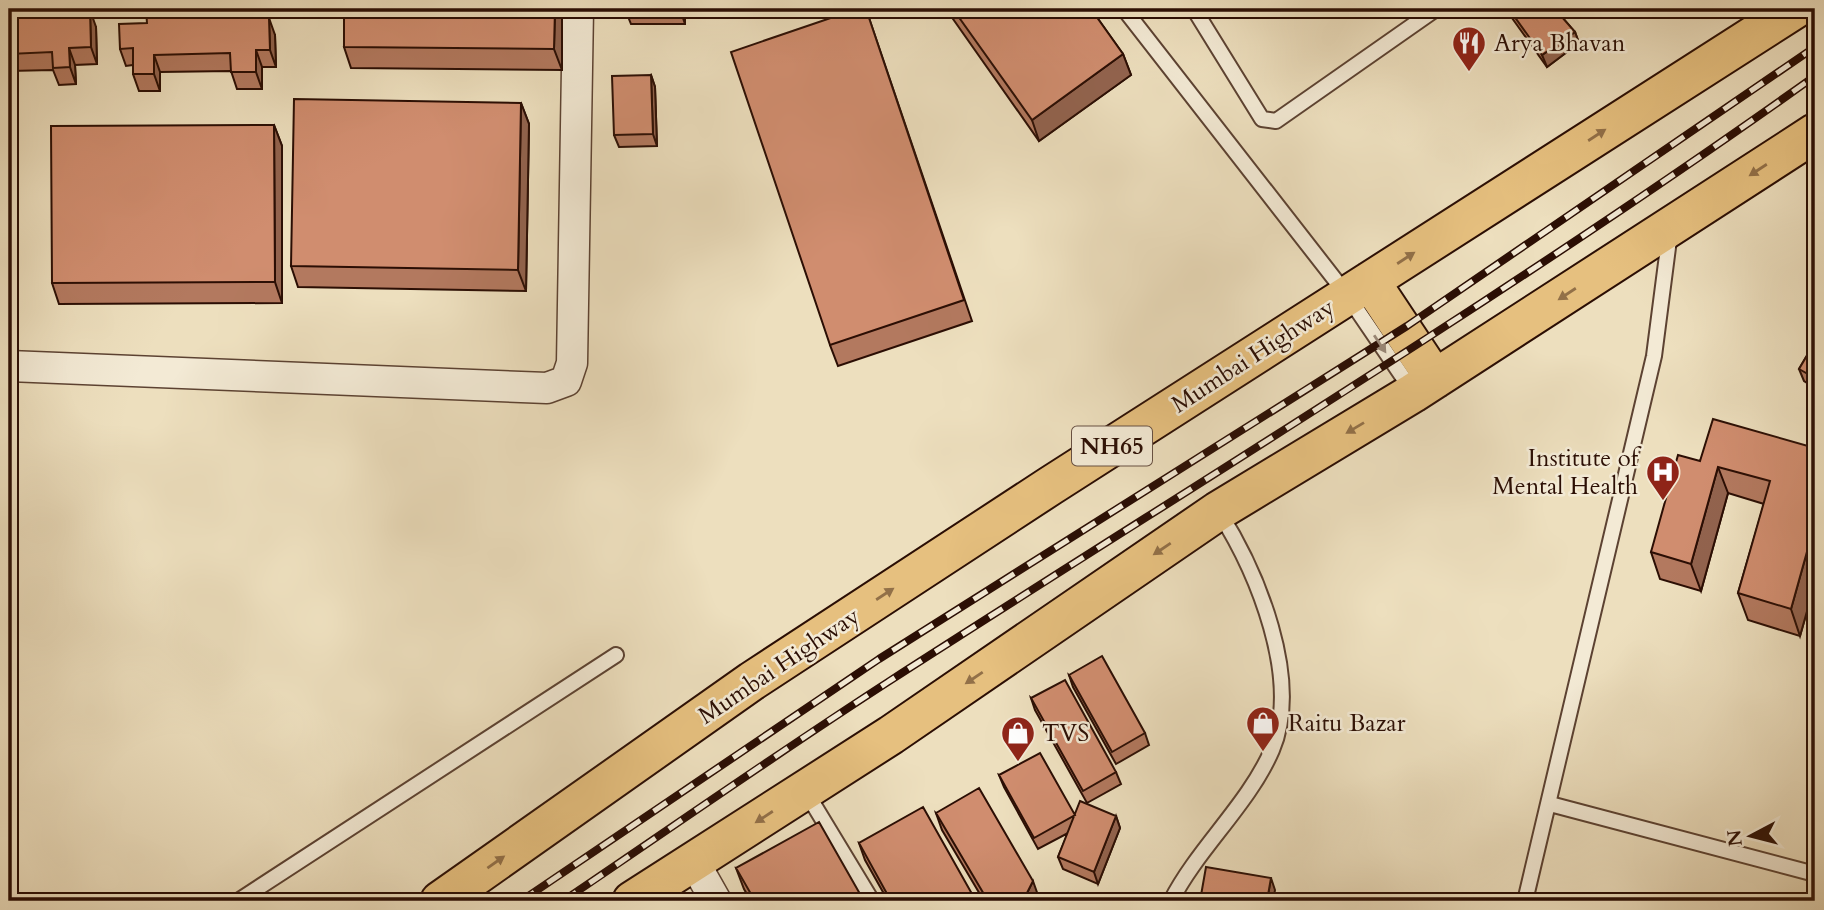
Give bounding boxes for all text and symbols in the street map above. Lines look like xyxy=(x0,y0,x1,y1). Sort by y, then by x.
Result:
restaurant icon: Arya Bhavan xyxy=(1450,24,1488,73)
place label: Arya Bhavan xyxy=(1494,27,1626,60)
one-way arrow xyxy=(1587,129,1607,142)
one-way arrow xyxy=(1748,164,1768,177)
one-way arrow xyxy=(1396,252,1415,265)
one-way arrow xyxy=(1558,287,1576,301)
street label: Mumbai Highway xyxy=(1165,291,1341,421)
one-way arrow xyxy=(1373,335,1387,353)
one-way arrow xyxy=(1345,422,1364,435)
road number: NH65 xyxy=(1072,426,1152,466)
place label: Institute of Mental Health xyxy=(1492,442,1642,503)
hospital icon: Institute of Mental Health xyxy=(1644,453,1682,502)
one-way arrow xyxy=(1153,542,1171,556)
one-way arrow xyxy=(875,588,895,601)
street label: Mumbai Highway xyxy=(692,600,867,732)
one-way arrow xyxy=(965,671,984,684)
shop icon: Raitu Bazar xyxy=(1244,704,1282,753)
place label: Raitu Bazar xyxy=(1288,707,1406,740)
shop icon: TVS xyxy=(999,714,1037,763)
place label: TVS xyxy=(1042,717,1089,750)
north arrow xyxy=(1716,802,1786,872)
one-way arrow xyxy=(755,810,774,823)
text: N xyxy=(1721,828,1749,848)
one-way arrow xyxy=(487,855,505,869)

